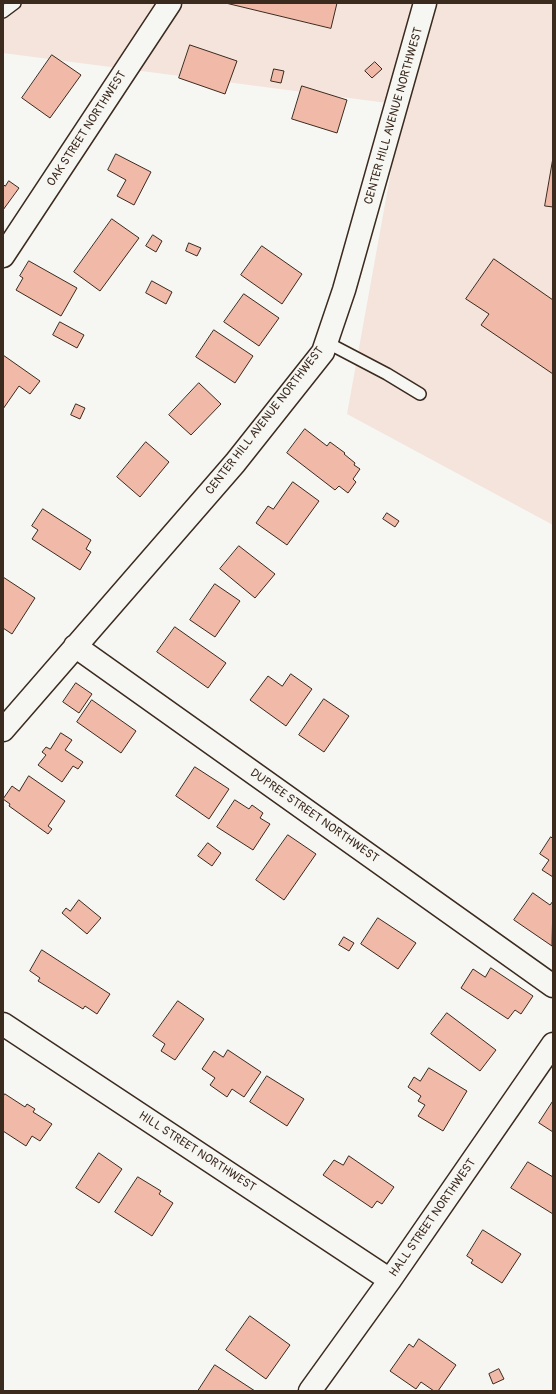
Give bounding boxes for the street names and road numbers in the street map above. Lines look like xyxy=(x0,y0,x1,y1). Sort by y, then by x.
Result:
street label: CENTER HILL AVENUE NORTHWEST xyxy=(362,26,426,206)
street label: OAK STREET NORTHWEST xyxy=(44,69,130,189)
street label: CENTER HILL AVENUE NORTHWEST xyxy=(203,344,327,498)
street label: DUPREE STREET NORTHWEST xyxy=(247,766,381,866)
street label: HILL STREET NORTHWEST xyxy=(136,1109,258,1195)
street label: HALL STREET NORTHWEST xyxy=(387,1156,479,1280)

